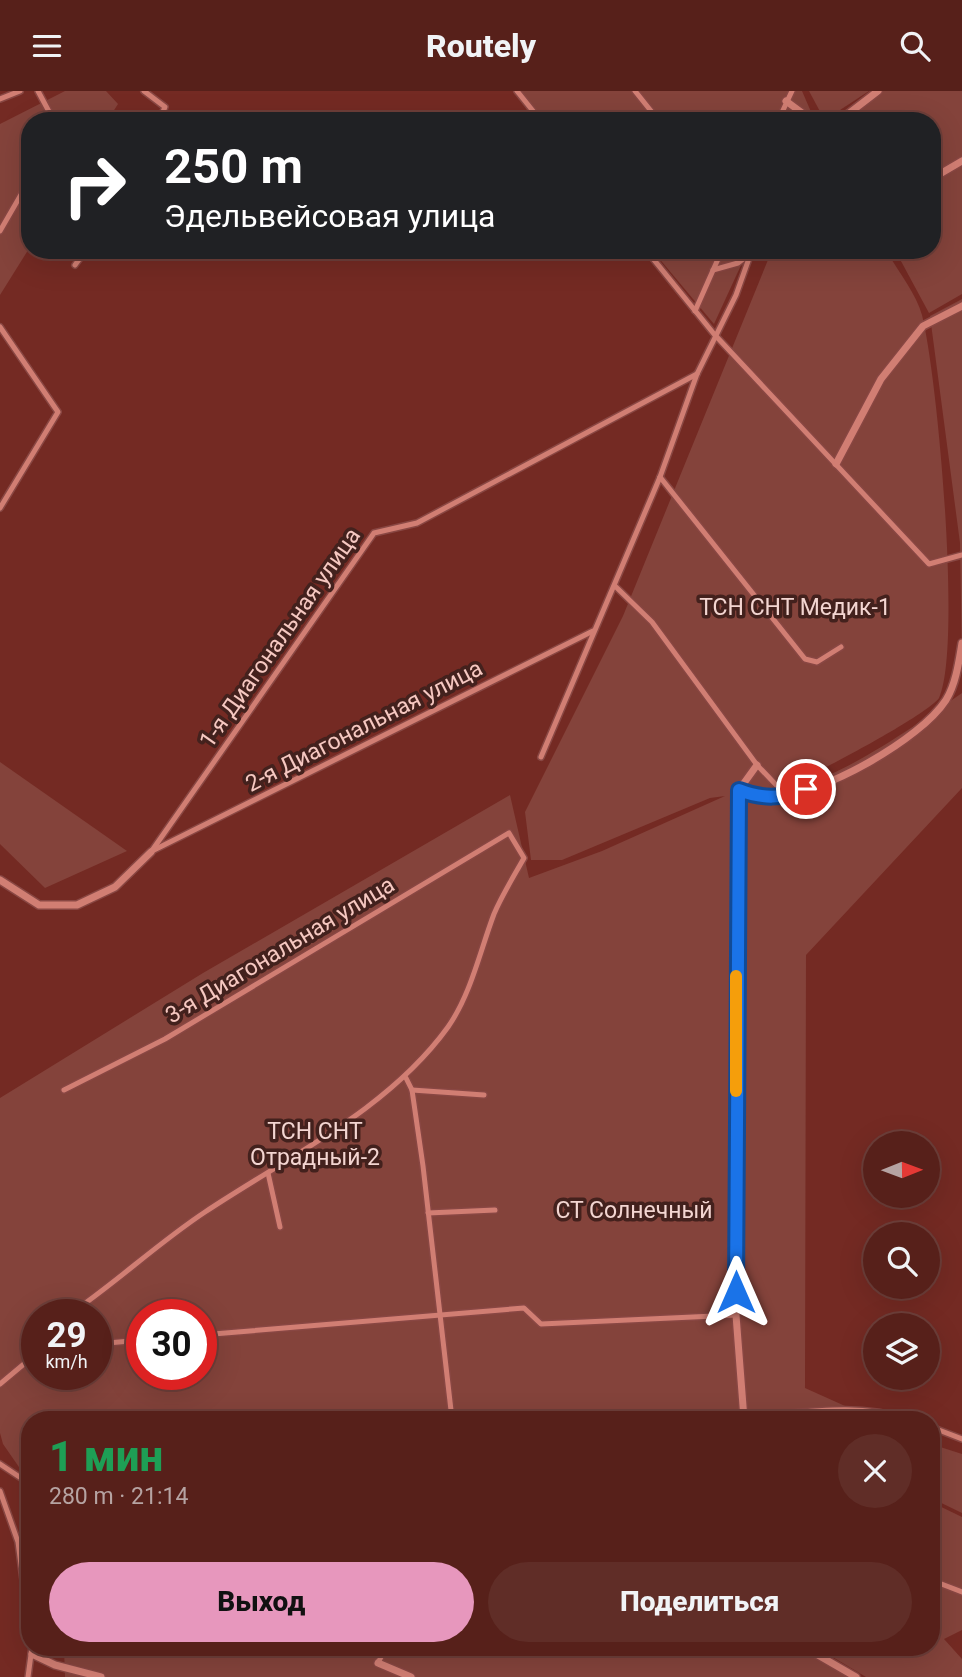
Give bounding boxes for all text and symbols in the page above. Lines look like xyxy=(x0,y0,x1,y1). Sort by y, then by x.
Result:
icon: menu xyxy=(28,27,66,65)
text: Routely xyxy=(426,27,536,65)
icon: search xyxy=(896,27,934,65)
text: 250 m xyxy=(164,138,303,195)
icon: right xyxy=(49,140,140,231)
text: Эдельвейсовая улица xyxy=(164,197,496,235)
street label: 1-я Диагональная улица xyxy=(194,523,366,753)
park label: ТСН СНТ Медик-1 xyxy=(699,594,891,621)
street label: 2-я Диагональная улица xyxy=(241,654,487,798)
pin xyxy=(776,759,836,819)
icon: arrive xyxy=(787,770,825,808)
street label: 3-я Диагональная улица xyxy=(161,871,399,1029)
park label: ТСН СНТ Отрадный-2 xyxy=(250,1118,380,1171)
north arrow xyxy=(863,1131,940,1207)
map controls xyxy=(863,1131,940,1390)
park label: СТ Солнечный xyxy=(555,1197,713,1224)
button: search xyxy=(863,1222,940,1299)
position arrow xyxy=(699,1255,773,1329)
speed limit sign: 30 xyxy=(126,1299,217,1390)
button: layers xyxy=(863,1313,940,1390)
text: 29 xyxy=(46,1315,87,1356)
text: km/h xyxy=(45,1351,88,1372)
text: 1 мин xyxy=(49,1432,163,1481)
button: close xyxy=(838,1434,912,1508)
text: 280 m · 21:14 xyxy=(49,1483,188,1510)
button: Выход xyxy=(49,1562,474,1642)
button: Поделиться xyxy=(488,1562,912,1642)

